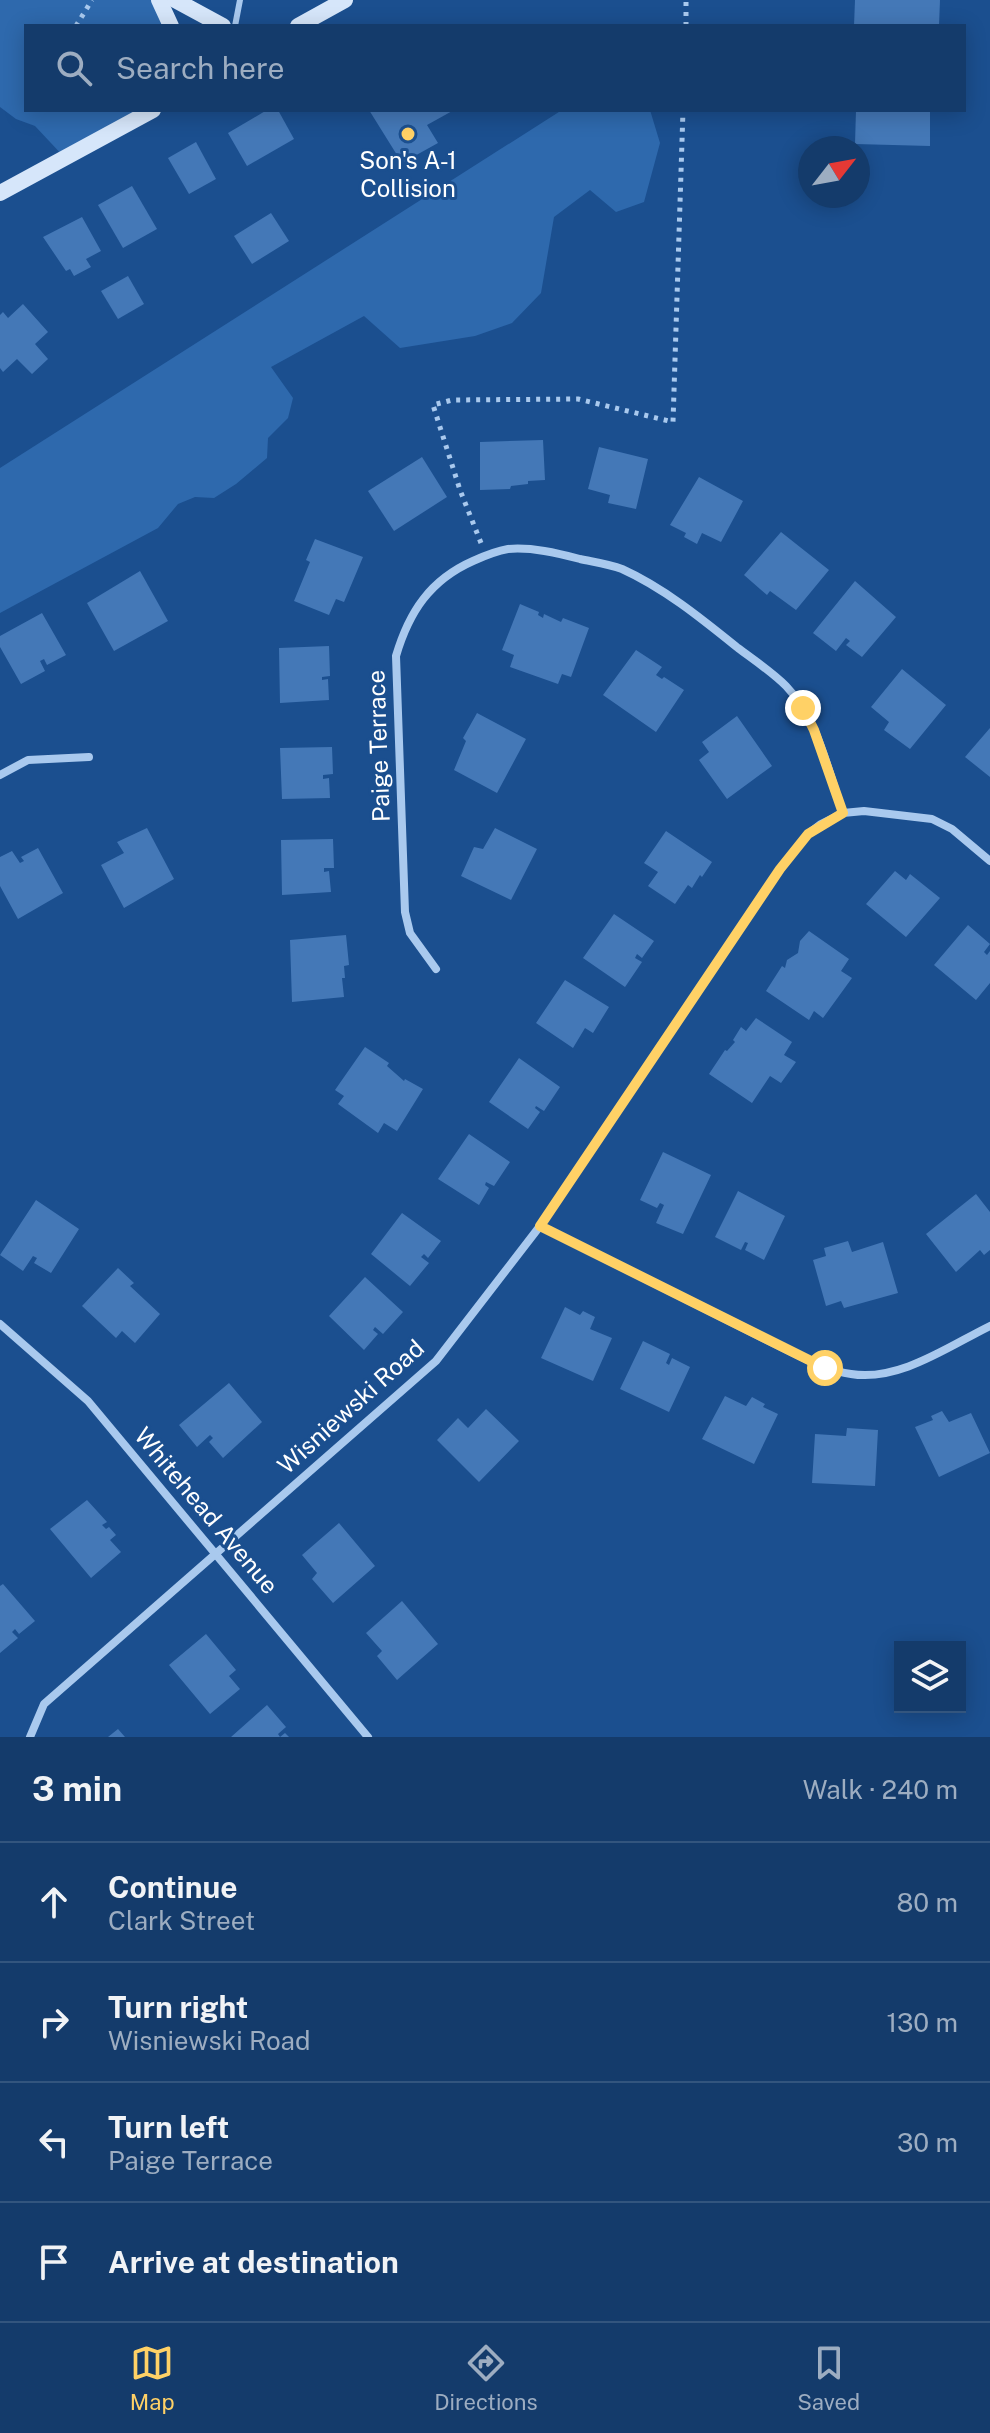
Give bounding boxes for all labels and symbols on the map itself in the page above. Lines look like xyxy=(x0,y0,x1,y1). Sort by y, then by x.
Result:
marker: Son's A-1 Collision xyxy=(399,125,417,143)
north arrow xyxy=(798,136,870,208)
place label: Son's A-1 Collision xyxy=(359,146,457,202)
street label: Paige Terrace xyxy=(361,669,395,823)
route end xyxy=(785,690,821,726)
street label: Wisniewski Road xyxy=(272,1333,429,1479)
route start xyxy=(807,1350,843,1386)
street label: Whitehead Avenue xyxy=(129,1422,284,1599)

